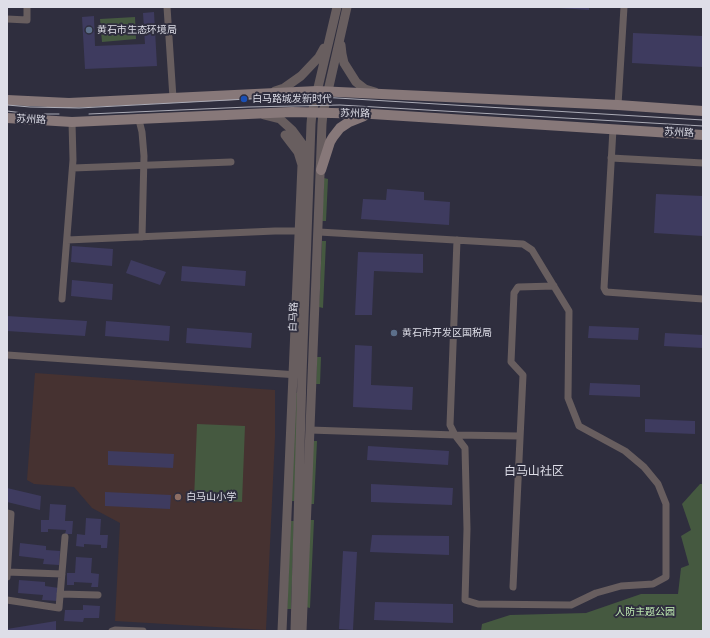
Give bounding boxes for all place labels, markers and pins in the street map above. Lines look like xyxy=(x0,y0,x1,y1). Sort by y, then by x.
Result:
place label: 黄石市生态环境局 xyxy=(97,24,177,36)
marker: 黄石市生态环境局 xyxy=(84,25,94,35)
place label: 白马路城发新时代 xyxy=(252,93,332,105)
marker: 白马路城发新时代 xyxy=(239,94,249,104)
place label: 黄石市开发区国税局 xyxy=(402,327,492,339)
marker: 黄石市开发区国税局 xyxy=(389,328,399,338)
place label: 白马山小学 xyxy=(186,491,236,503)
marker: 白马山小学 xyxy=(173,492,183,502)

